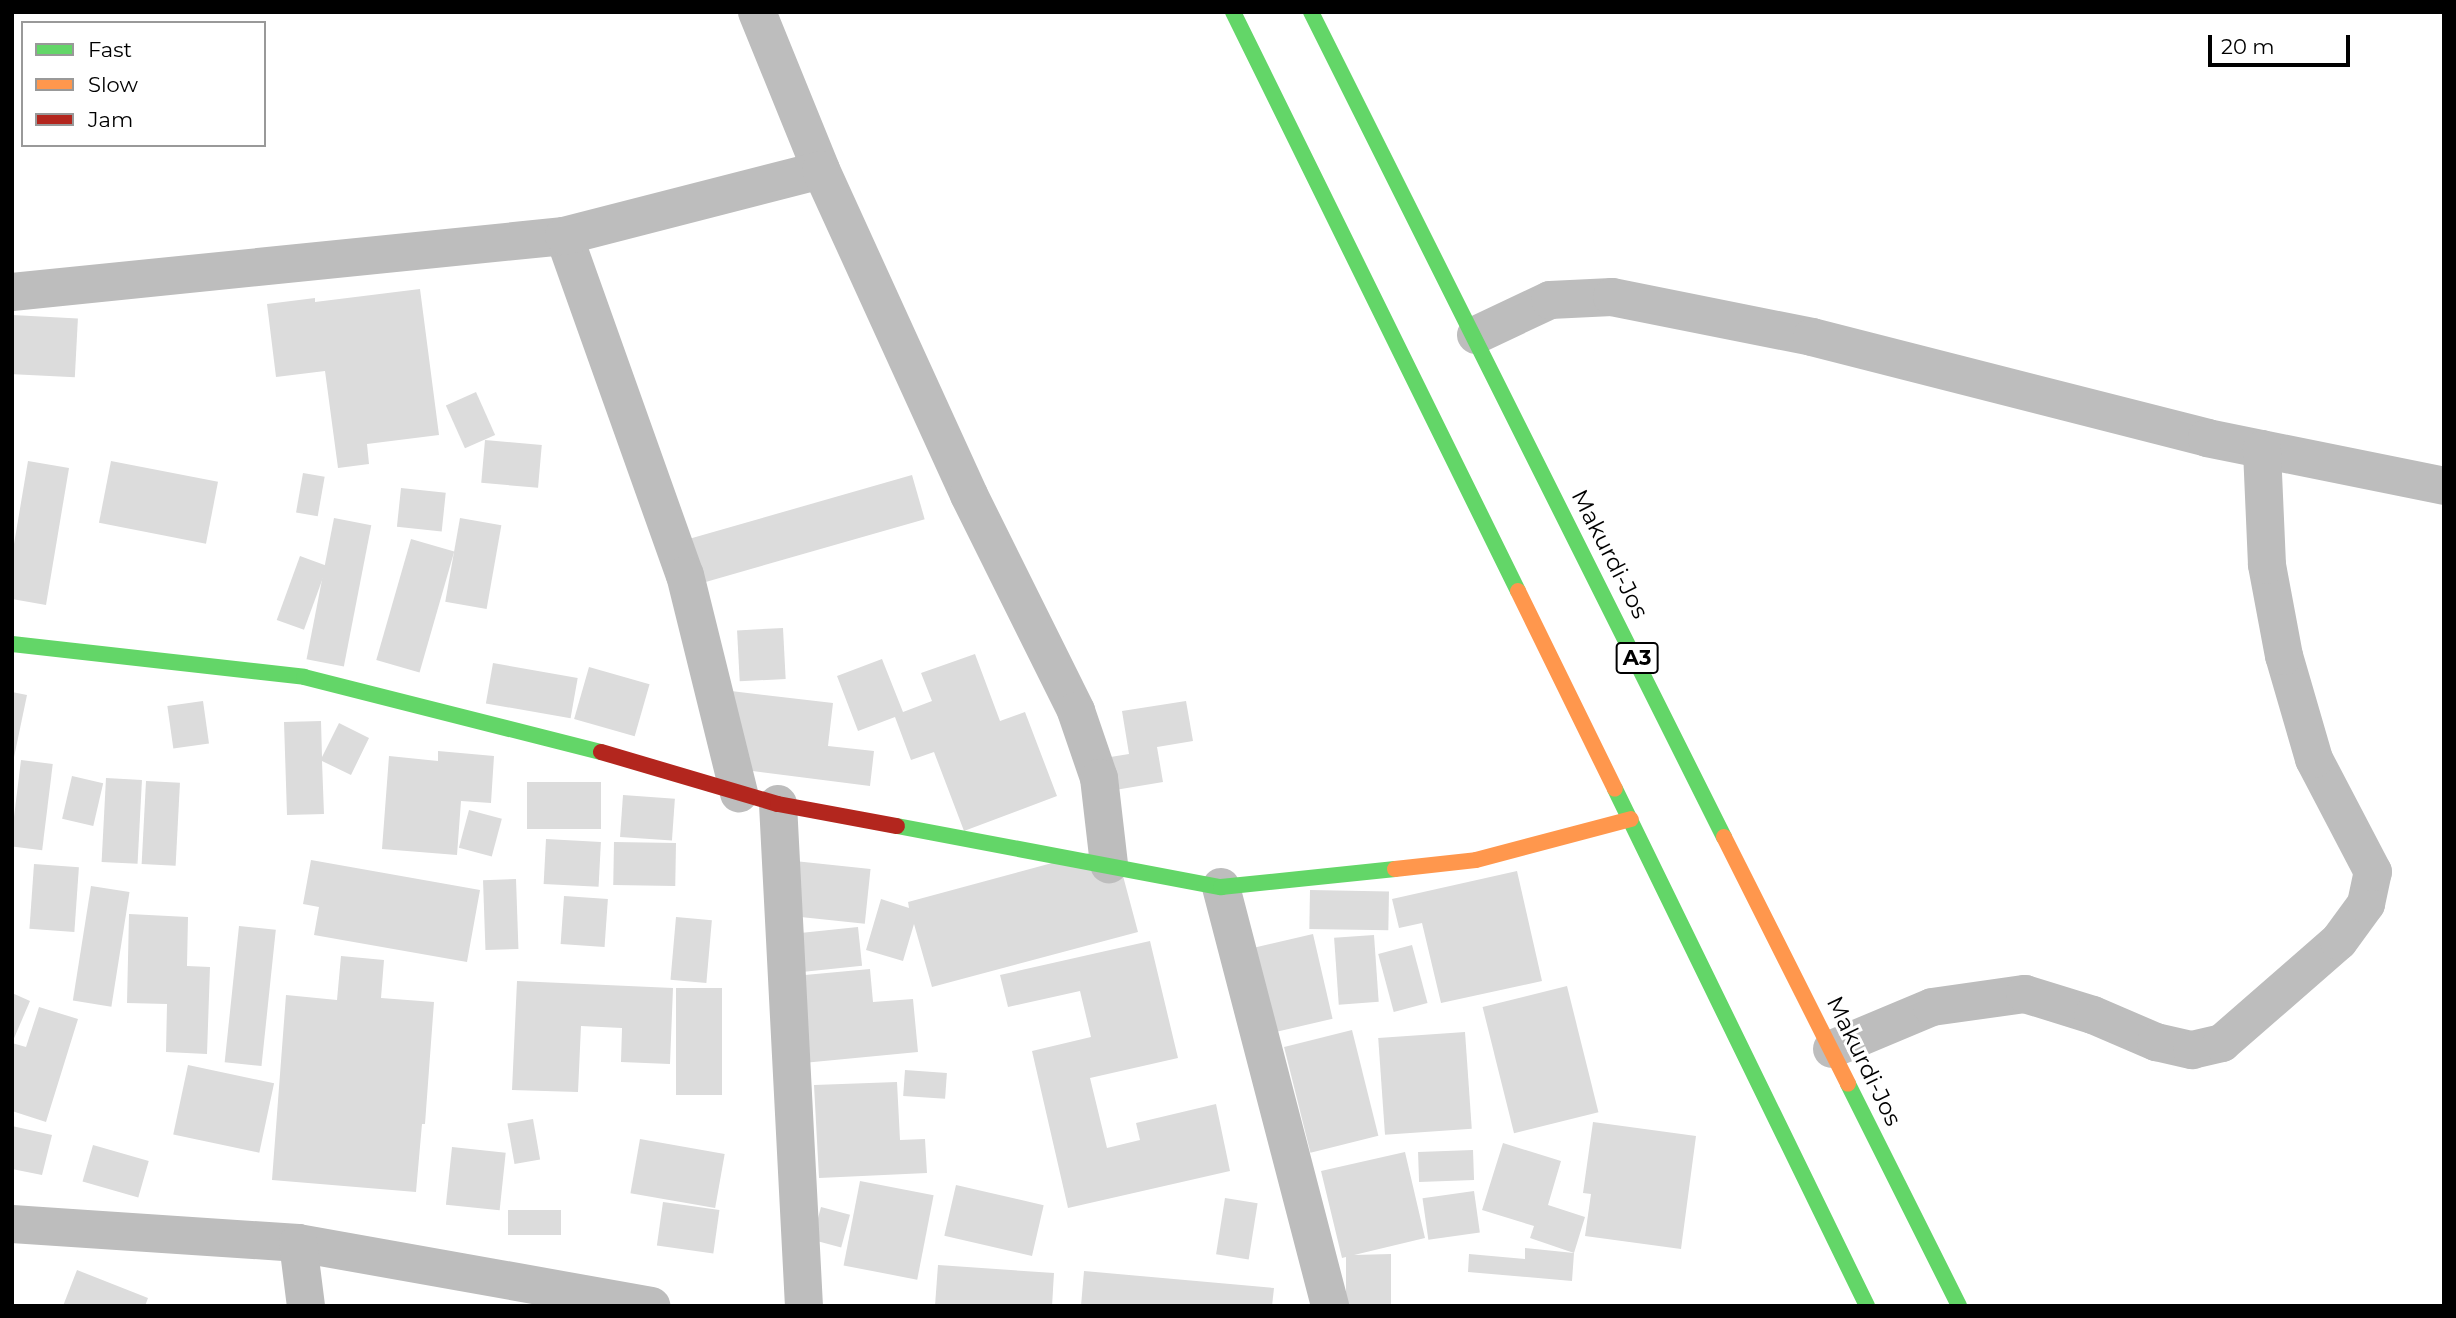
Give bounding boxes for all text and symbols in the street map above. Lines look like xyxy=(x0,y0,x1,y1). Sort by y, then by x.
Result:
legend xyxy=(21,21,266,147)
scale bar xyxy=(2211,21,2353,65)
text: 20 m xyxy=(2221,34,2275,59)
text: Fast xyxy=(88,37,132,62)
text: Slow xyxy=(88,72,138,97)
text: Jam xyxy=(88,107,133,132)
street label: Makurdi-Jos xyxy=(1566,485,1654,623)
road number: A3 xyxy=(1614,640,1660,676)
street label: Makurdi-Jos xyxy=(1821,992,1907,1130)

